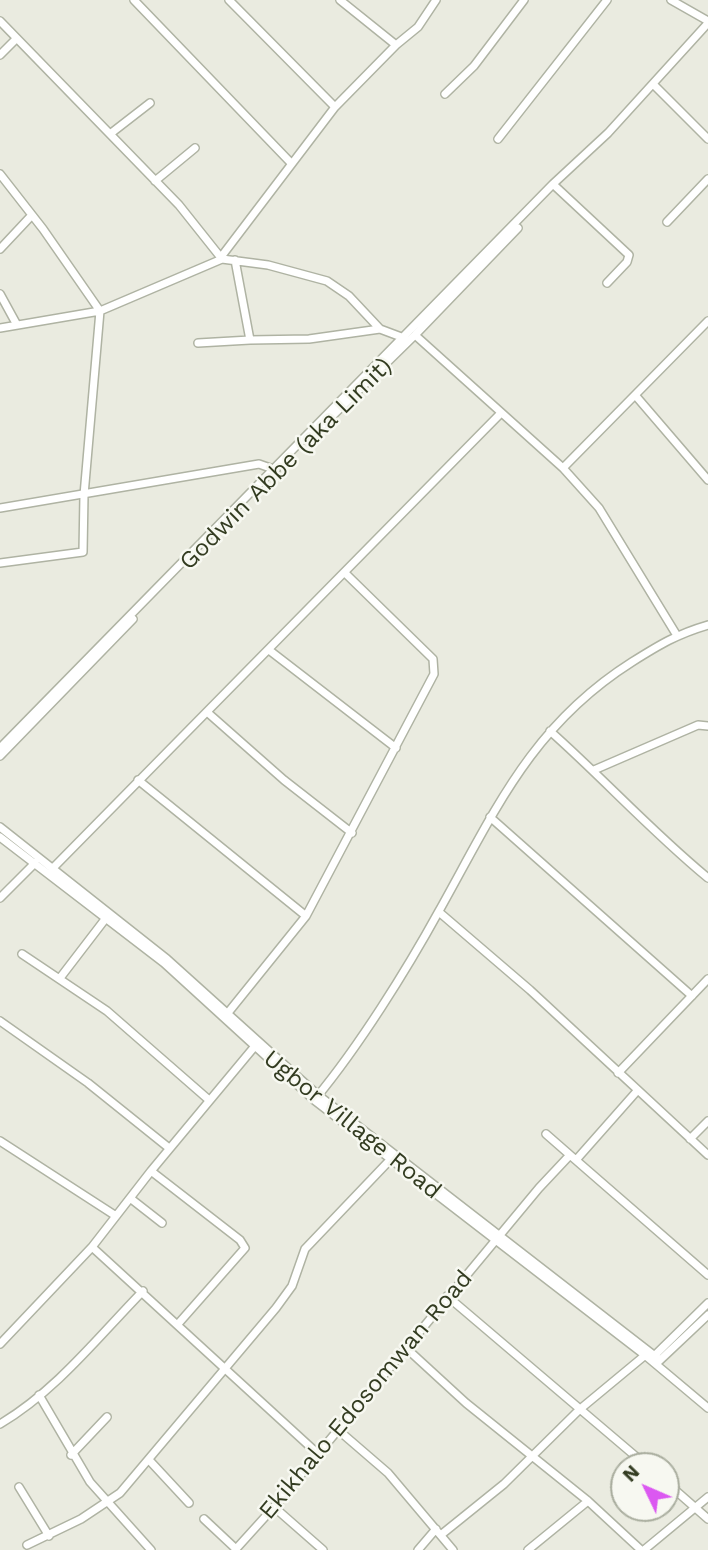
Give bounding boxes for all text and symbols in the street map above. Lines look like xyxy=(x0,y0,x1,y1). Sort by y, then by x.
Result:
street label: Godwin Abbe (aka Limit) xyxy=(174,352,398,576)
street label: Ugbor Village Road xyxy=(257,1044,447,1206)
street label: Ekikhalo Edosomwan Road xyxy=(253,1265,479,1525)
north arrow xyxy=(610,1452,680,1522)
text: N xyxy=(618,1460,644,1487)

